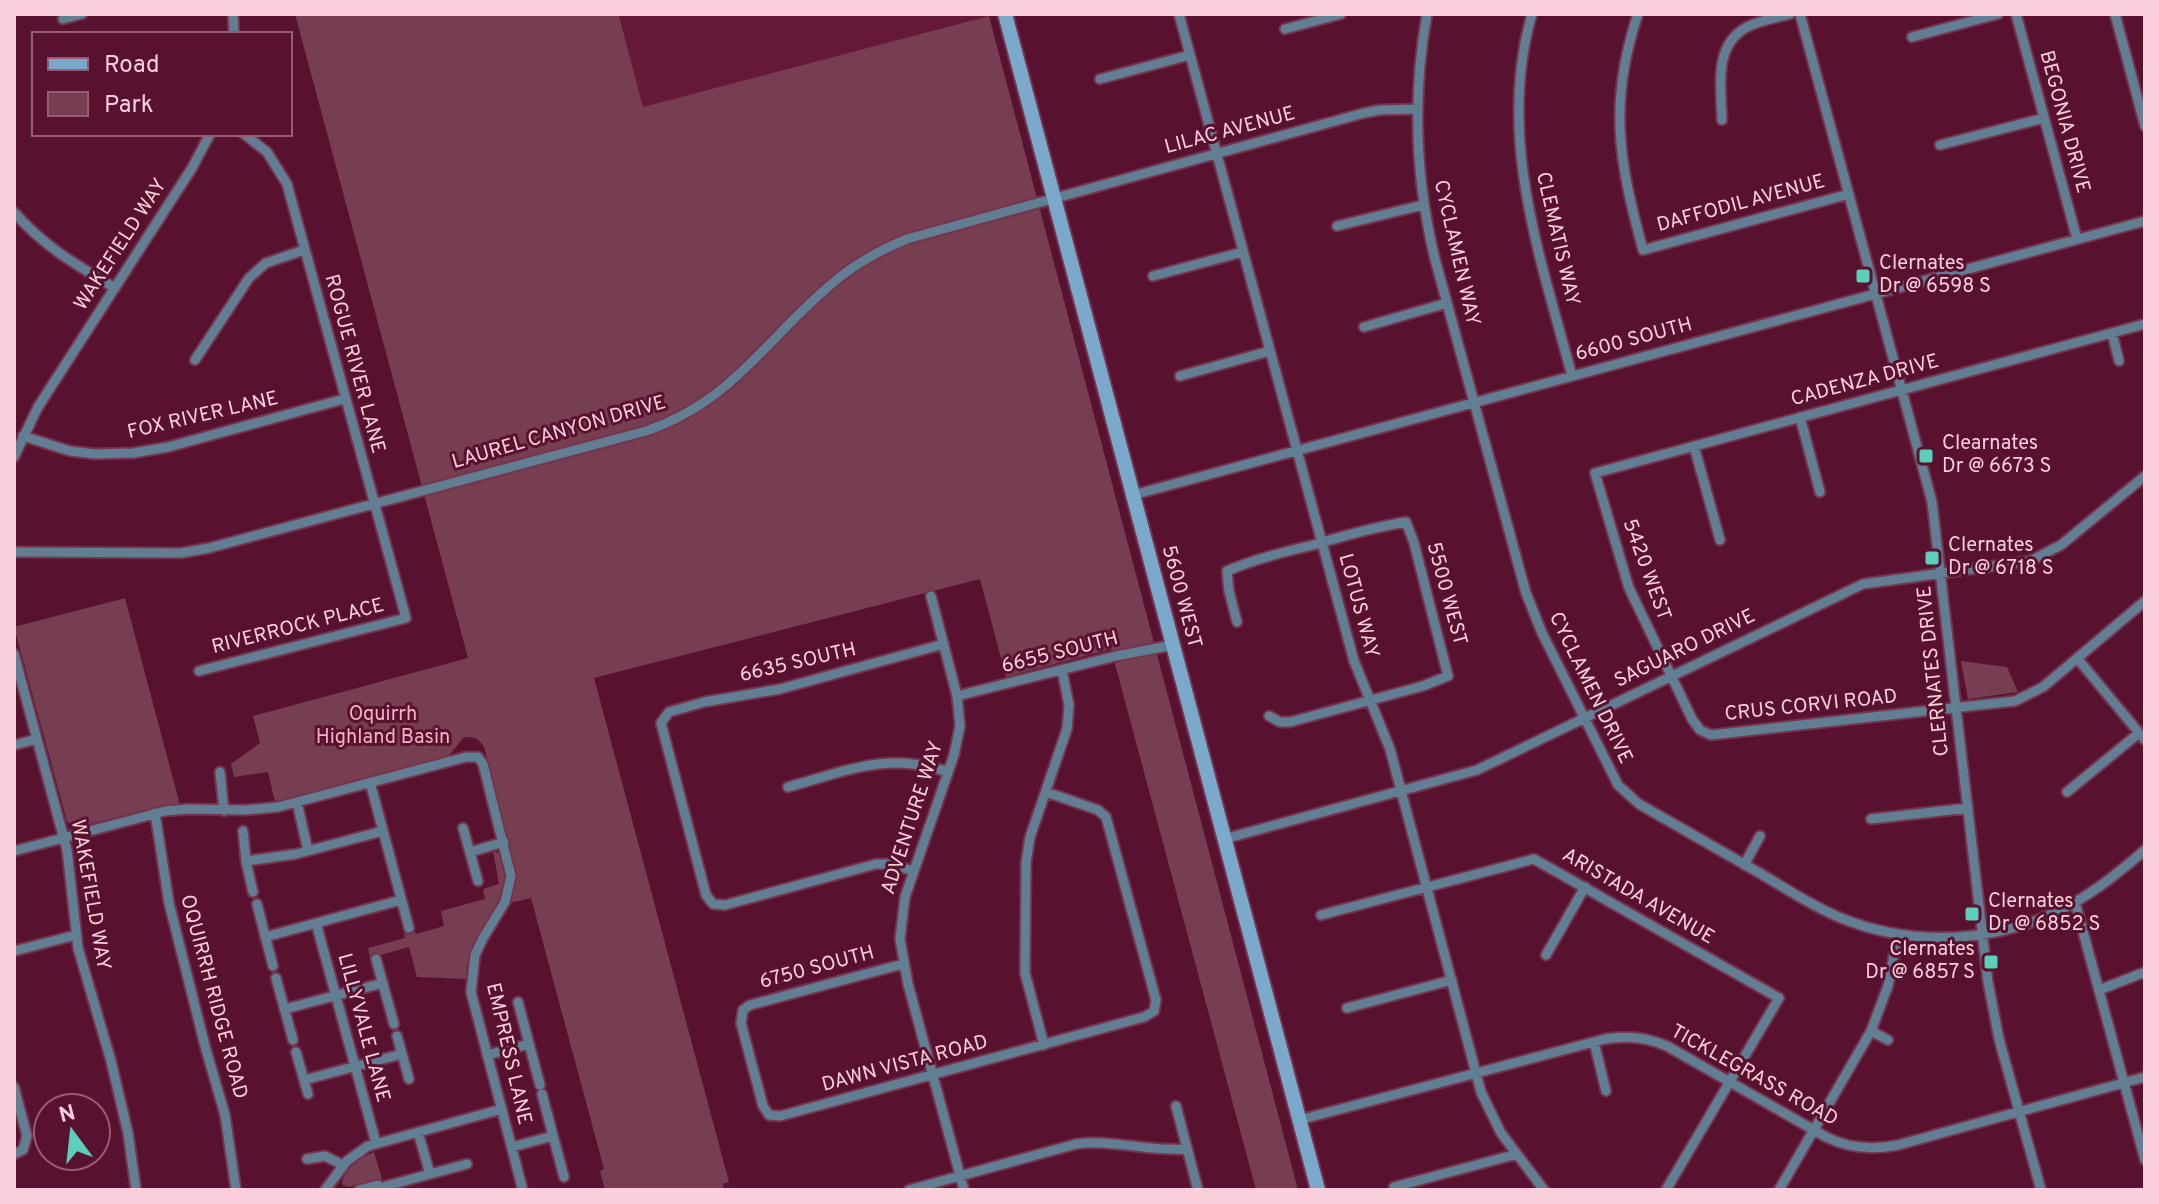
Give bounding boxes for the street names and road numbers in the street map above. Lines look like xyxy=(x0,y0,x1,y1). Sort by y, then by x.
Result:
street label: BEGONIA DRIVE xyxy=(2032,48,2096,196)
street label: LILAC AVENUE xyxy=(1162,101,1298,161)
street label: CLEMATIS WAY xyxy=(1529,169,1585,309)
street label: DAFFODIL AVENUE xyxy=(1654,169,1828,239)
street label: WAKEFIELD WAY xyxy=(69,174,173,316)
street label: CYCLAMEN WAY xyxy=(1427,178,1485,329)
street label: ROGUE RIVER LANE xyxy=(318,272,390,456)
street label: 6600 SOUTH xyxy=(1573,312,1695,368)
street label: CADENZA DRIVE xyxy=(1788,349,1942,413)
street label: FOX RIVER LANE xyxy=(125,386,281,446)
street label: LAUREL CANYON DRIVE xyxy=(449,390,669,476)
street label: 5420 WEST xyxy=(1616,516,1676,624)
street label: 5500 WEST xyxy=(1420,539,1472,649)
street label: 5600 WEST xyxy=(1155,543,1207,651)
street label: LOTUS WAY xyxy=(1332,551,1384,661)
street label: CLERNATES DRIVE xyxy=(1912,584,1956,758)
street label: RIVERROCK PLACE xyxy=(209,593,387,661)
street label: SAGUARO DRIVE xyxy=(1610,604,1760,694)
street label: CYCLAMEN DRIVE xyxy=(1542,608,1638,768)
street label: 6655 SOUTH xyxy=(999,626,1121,680)
street label: 6635 SOUTH xyxy=(737,637,859,689)
street label: CRUS CORVI ROAD xyxy=(1723,684,1899,728)
street label: ADVENTURE WAY xyxy=(876,738,950,898)
street label: WAKEFIELD WAY xyxy=(64,818,116,972)
street label: ARISTADA AVENUE xyxy=(1557,843,1719,951)
street label: OQUIRRH RIDGE ROAD xyxy=(173,892,253,1102)
street label: 6750 SOUTH xyxy=(757,940,877,996)
street label: LILLYVALE LANE xyxy=(331,951,395,1105)
street label: EMPRESS LANE xyxy=(479,980,537,1128)
street label: TICKLEGRASS ROAD xyxy=(1665,1019,1843,1133)
street label: DAWN VISTA ROAD xyxy=(819,1029,991,1099)

